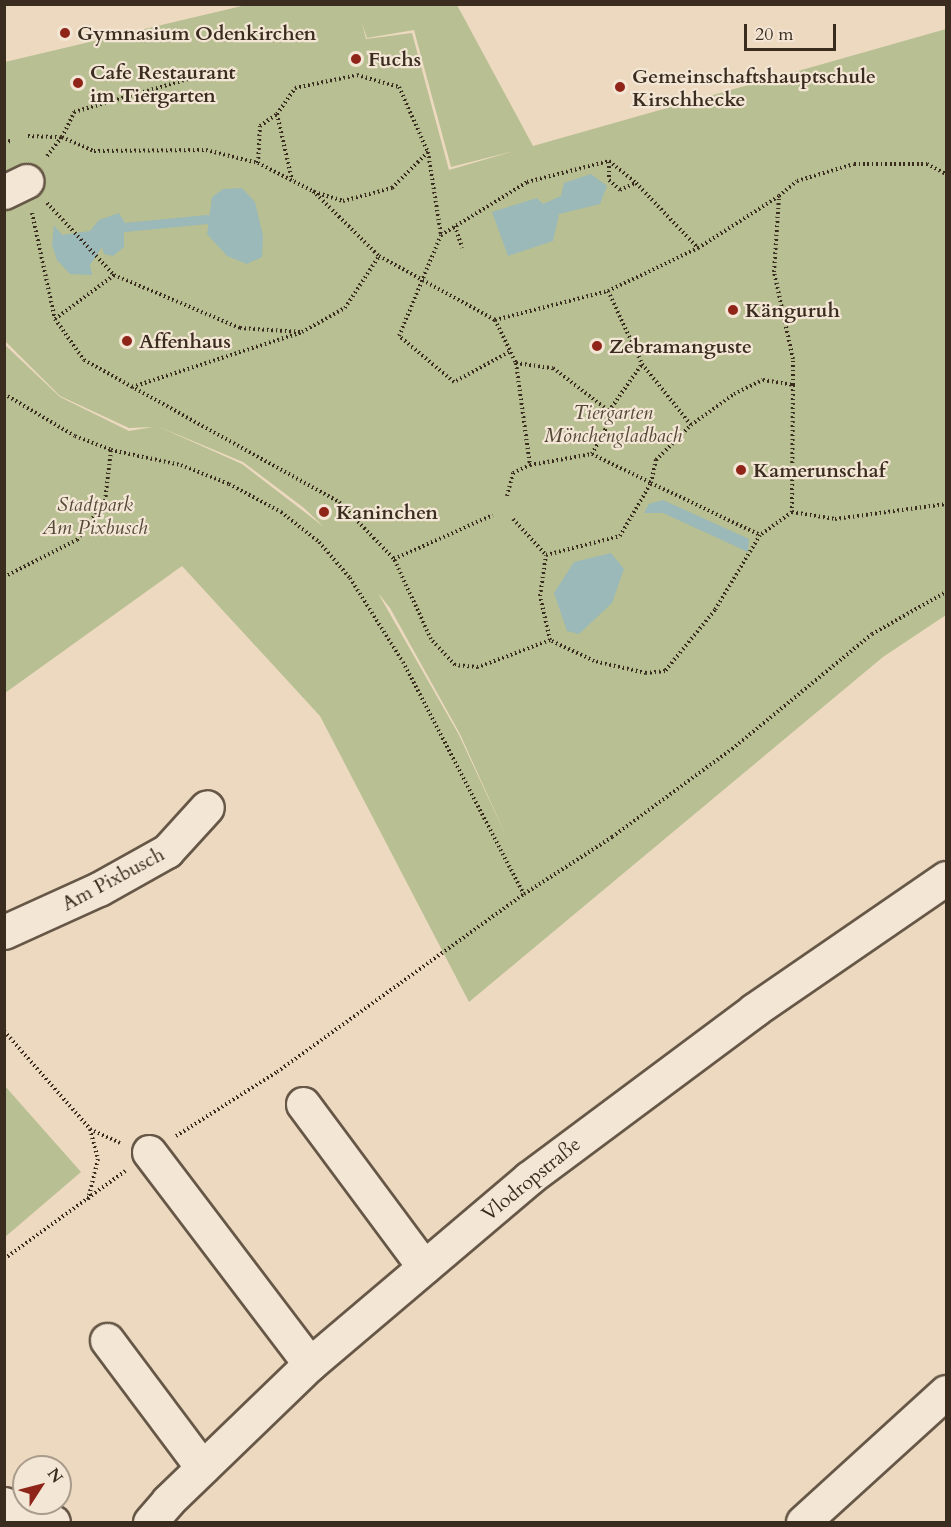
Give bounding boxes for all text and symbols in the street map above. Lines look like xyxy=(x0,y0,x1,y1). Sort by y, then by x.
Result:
scale bar xyxy=(747,12,838,50)
place label: Gymnasium Odenkirchen xyxy=(77,21,316,45)
text: 20 m xyxy=(755,22,794,47)
marker: Gymnasium Odenkirchen xyxy=(58,26,72,40)
place label: Fuchs xyxy=(368,47,421,71)
marker: Fuchs xyxy=(349,52,363,66)
place label: Cafe Restaurant im Tiergarten xyxy=(90,60,235,107)
place label: Gemeinschaftshauptschule Kirschhecke xyxy=(632,64,876,111)
marker: Cafe Restaurant im Tiergarten xyxy=(71,76,85,90)
marker: Gemeinschaftshauptschule Kirschhecke xyxy=(613,80,627,94)
place label: Känguruh xyxy=(745,298,840,322)
marker: Känguruh xyxy=(726,303,740,317)
place label: Affenhaus xyxy=(139,329,231,353)
marker: Affenhaus xyxy=(120,334,134,348)
place label: Zebramanguste xyxy=(609,334,752,358)
marker: Zebramanguste xyxy=(590,339,604,353)
park label: Tiergarten Mönchengladbach xyxy=(544,400,682,447)
place label: Kamerunschaf xyxy=(753,458,886,482)
marker: Kamerunschaf xyxy=(734,463,748,477)
park label: Stadtpark Am Pixbusch xyxy=(42,493,148,540)
place label: Kaninchen xyxy=(336,500,438,524)
marker: Kaninchen xyxy=(317,505,331,519)
street label: Am Pixbusch xyxy=(58,842,168,916)
street label: Vlodropstraße xyxy=(477,1132,585,1226)
north arrow xyxy=(12,1455,72,1515)
text: N xyxy=(42,1464,68,1488)

